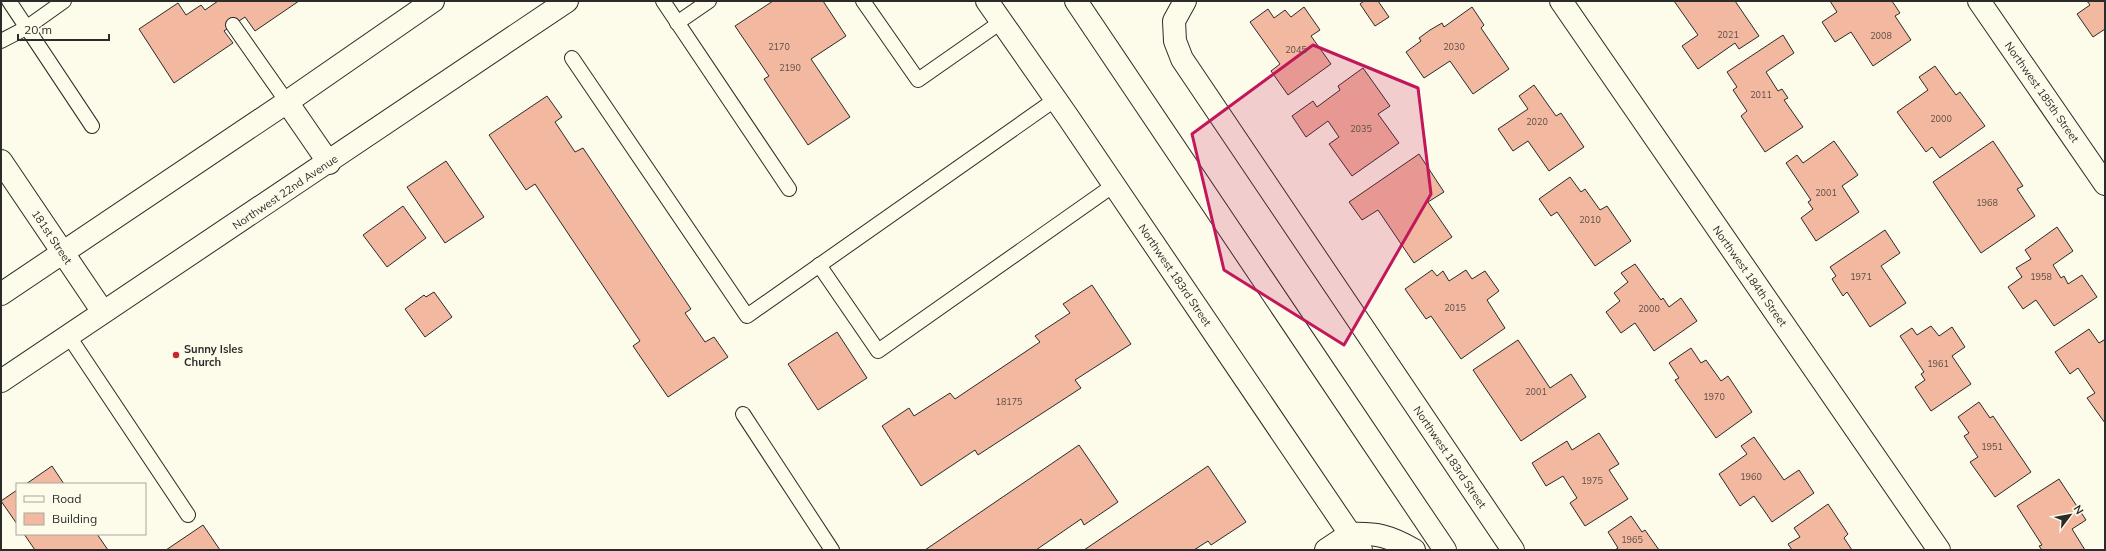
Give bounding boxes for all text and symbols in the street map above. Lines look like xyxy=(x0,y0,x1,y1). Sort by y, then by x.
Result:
scale bar xyxy=(18,16,109,42)
text: 20 m xyxy=(24,22,52,37)
house number: 2021 xyxy=(1717,29,1739,40)
house number: 2008 xyxy=(1870,30,1892,41)
street label: Northwest 185th Street xyxy=(2002,39,2082,145)
house number: 2170 xyxy=(768,41,790,52)
house number: 2030 xyxy=(1443,41,1465,52)
house number: 2045 xyxy=(1285,44,1307,55)
house number: 2190 xyxy=(779,62,801,73)
house number: 2011 xyxy=(1750,89,1772,100)
house number: 2000 xyxy=(1930,113,1952,124)
house number: 2020 xyxy=(1526,116,1548,127)
house number: 2035 xyxy=(1350,123,1372,134)
street label: Northwest 22nd Avenue xyxy=(230,152,340,232)
house number: 2001 xyxy=(1815,187,1837,198)
house number: 1968 xyxy=(1976,197,1998,208)
street label: 181st Street xyxy=(29,207,75,267)
house number: 2010 xyxy=(1579,214,1601,225)
street label: Northwest 183rd Street xyxy=(1136,221,1214,329)
street label: Northwest 184th Street xyxy=(1710,223,1790,329)
house number: 1971 xyxy=(1850,271,1872,282)
house number: 1958 xyxy=(2030,271,2052,282)
house number: 2015 xyxy=(1444,302,1466,313)
house number: 2000 xyxy=(1638,303,1660,314)
place label: Sunny Isles Church xyxy=(184,342,243,369)
marker: Sunny Isles Church xyxy=(171,350,181,360)
house number: 1961 xyxy=(1927,358,1949,369)
house number: 2001 xyxy=(1525,386,1547,397)
house number: 1970 xyxy=(1703,391,1725,402)
house number: 18175 xyxy=(995,396,1023,407)
street label: Northwest 183rd Street xyxy=(1411,403,1489,511)
house number: 1951 xyxy=(1981,441,2003,452)
house number: 1960 xyxy=(1740,471,1762,482)
house number: 1975 xyxy=(1581,475,1603,486)
legend xyxy=(16,483,146,535)
text: Road xyxy=(52,491,81,506)
north arrow xyxy=(2050,495,2090,535)
text: N xyxy=(2070,502,2087,517)
text: Building xyxy=(52,511,97,526)
house number: 1965 xyxy=(1621,534,1643,545)

